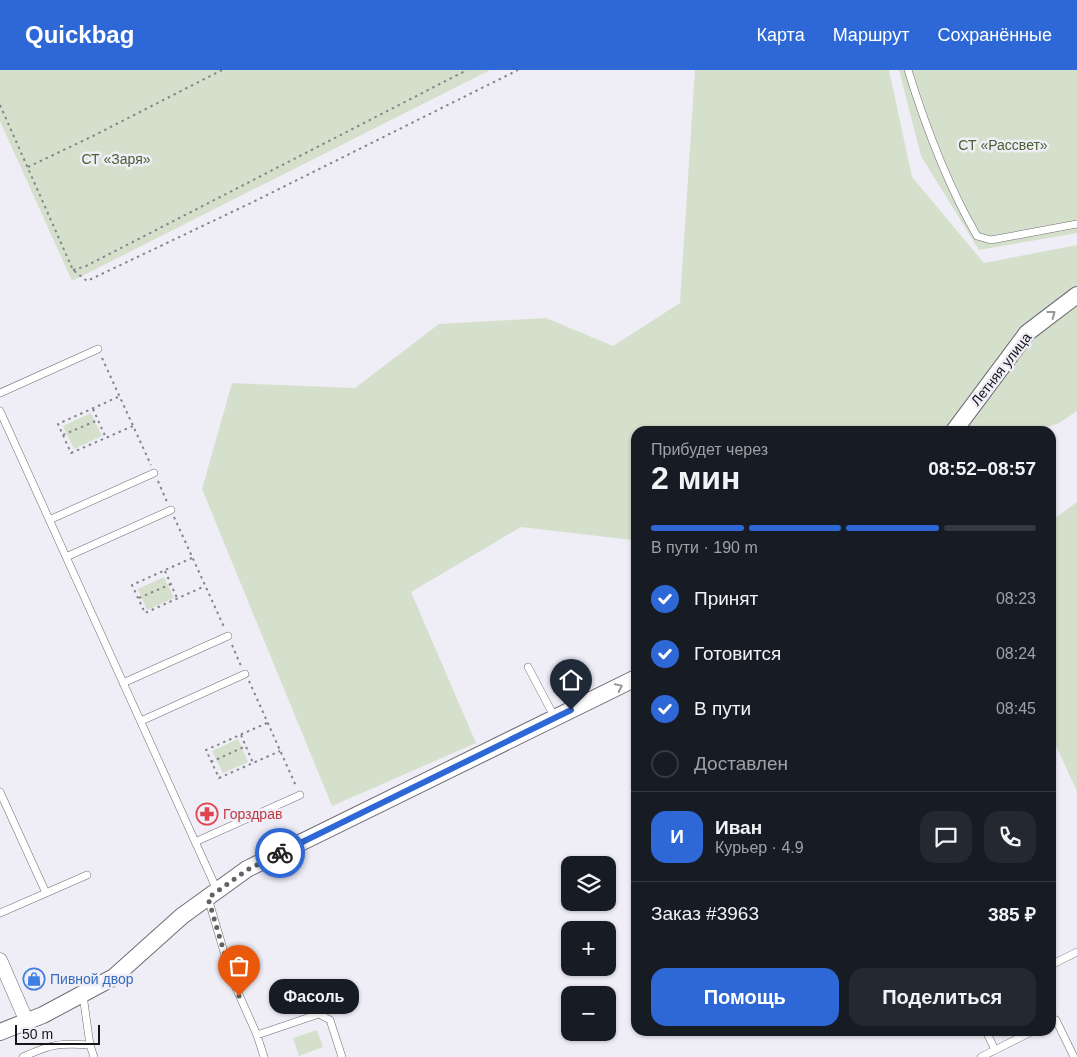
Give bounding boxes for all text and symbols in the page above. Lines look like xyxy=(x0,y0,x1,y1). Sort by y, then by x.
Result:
text: Quickbag xyxy=(25,21,134,48)
text: Карта xyxy=(757,25,805,45)
text: Маршрут xyxy=(833,25,909,45)
text: Сохранённые xyxy=(937,25,1052,45)
park label: СТ «Рассвет» xyxy=(958,137,1048,153)
park label: СТ «Заря» xyxy=(81,151,151,167)
one-way arrow xyxy=(1046,311,1056,320)
street label: Летняя улица xyxy=(968,329,1035,409)
text: Прибудет через xyxy=(651,441,768,458)
text: 08:52–08:57 xyxy=(928,458,1036,479)
text: 2 мин xyxy=(651,460,740,496)
text: В пути · 190 m xyxy=(651,539,758,556)
icon: check xyxy=(651,585,679,613)
text: Принят xyxy=(694,588,758,609)
text: 08:23 xyxy=(996,590,1036,607)
icon: check xyxy=(651,640,679,668)
text: Готовится xyxy=(694,643,781,664)
text: 08:24 xyxy=(996,645,1036,662)
pin xyxy=(550,659,592,710)
icon: home xyxy=(557,666,585,694)
one-way arrow xyxy=(614,683,623,693)
icon: check xyxy=(651,695,679,723)
text: В пути xyxy=(694,698,751,719)
text: 08:45 xyxy=(996,700,1036,717)
text: Доставлен xyxy=(694,753,788,774)
pharmacy icon: Горздрав xyxy=(195,802,219,826)
place label: Горздрав xyxy=(223,806,282,822)
button: chat xyxy=(920,811,972,863)
button: phone xyxy=(984,811,1036,863)
text: Иван xyxy=(715,817,762,838)
text: И xyxy=(670,826,684,847)
courier xyxy=(255,828,305,878)
icon: bike xyxy=(266,839,294,867)
text: Курьер · 4.9 xyxy=(715,839,804,856)
map controls xyxy=(561,856,616,1041)
button: layers xyxy=(561,856,616,911)
text: Заказ #3963 xyxy=(651,903,759,924)
text: 385 ₽ xyxy=(988,904,1036,925)
button: + xyxy=(561,921,616,976)
pin xyxy=(218,945,260,996)
icon: bag xyxy=(225,952,253,980)
shop icon: Пивной двор xyxy=(22,967,46,991)
button: Помощь xyxy=(651,968,839,1026)
button: Поделиться xyxy=(849,968,1036,1026)
place label: Пивной двор xyxy=(50,971,134,987)
callout: Фасоль xyxy=(269,978,359,1014)
button: − xyxy=(561,986,616,1041)
text: Фасоль xyxy=(284,988,344,1005)
scale bar xyxy=(15,1022,100,1045)
text: 50 m xyxy=(22,1026,53,1042)

